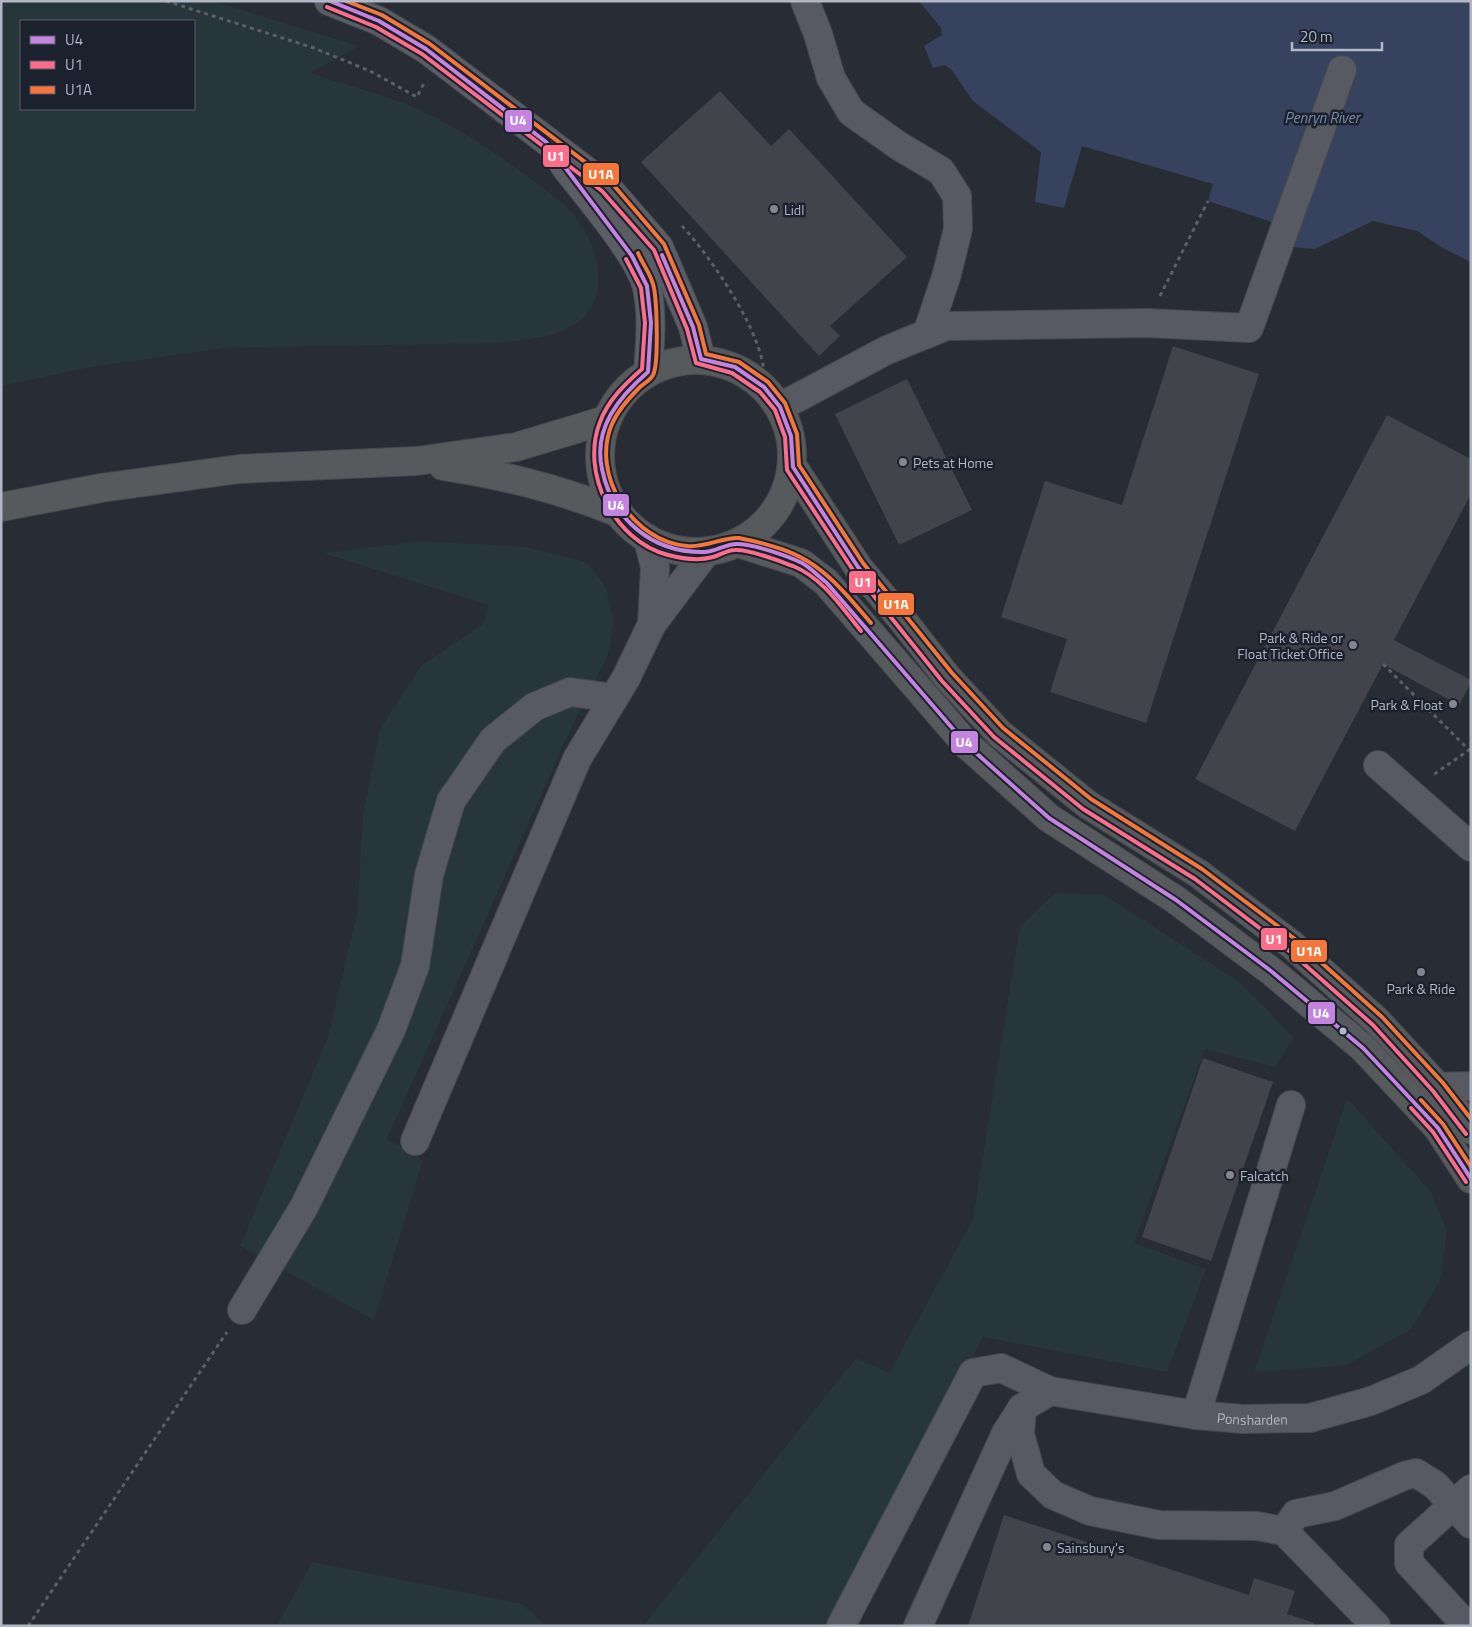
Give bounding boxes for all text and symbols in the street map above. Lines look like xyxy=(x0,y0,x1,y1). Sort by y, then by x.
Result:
legend xyxy=(20,20,195,110)
scale bar xyxy=(1292,20,1382,52)
text: 20 m xyxy=(1300,25,1333,48)
text: U4 xyxy=(65,28,83,51)
text: U1 xyxy=(65,53,83,76)
text: U1A xyxy=(65,78,92,101)
water label: Penryn River xyxy=(1285,106,1362,129)
line badge: U4 xyxy=(504,109,533,133)
text: U4 xyxy=(510,109,527,130)
line badge: U1 xyxy=(542,144,570,168)
text: U1 xyxy=(548,145,565,166)
line badge: U1A xyxy=(582,162,620,186)
text: U1A xyxy=(588,163,614,184)
place label: Lidl xyxy=(784,199,804,220)
marker: Lidl xyxy=(768,203,780,215)
place label: Pets at Home xyxy=(913,452,993,473)
marker: Pets at Home xyxy=(897,456,909,468)
line badge: U4 xyxy=(602,493,630,517)
text: U4 xyxy=(608,494,625,515)
line badge: U1 xyxy=(848,570,877,594)
text: U1 xyxy=(855,571,872,592)
line badge: U1A xyxy=(877,592,915,616)
text: U1A xyxy=(883,593,909,614)
place label: Park & Ride or Float Ticket Office xyxy=(1237,627,1343,664)
marker: Park & Ride or Float Ticket Office xyxy=(1347,639,1359,651)
place label: Park & Float xyxy=(1370,694,1443,715)
marker: Park & Float xyxy=(1447,698,1459,710)
line badge: U4 xyxy=(950,730,979,754)
text: U4 xyxy=(956,731,973,752)
line badge: U1 xyxy=(1260,927,1288,951)
text: U1 xyxy=(1266,928,1283,949)
line badge: U1A xyxy=(1290,939,1328,963)
text: U1A xyxy=(1296,940,1322,961)
marker: Park & Ride xyxy=(1415,966,1427,978)
place label: Park & Ride xyxy=(1387,978,1455,999)
line badge: U4 xyxy=(1307,1001,1336,1025)
text: U4 xyxy=(1313,1002,1330,1023)
unlabelled marker xyxy=(1338,1026,1348,1036)
place label: Falcatch xyxy=(1240,1165,1289,1186)
marker: Falcatch xyxy=(1224,1169,1236,1181)
street label: Ponsharden xyxy=(1216,1406,1288,1430)
place label: Sainsbury's xyxy=(1057,1537,1124,1558)
marker: Sainsbury's xyxy=(1041,1541,1053,1553)

